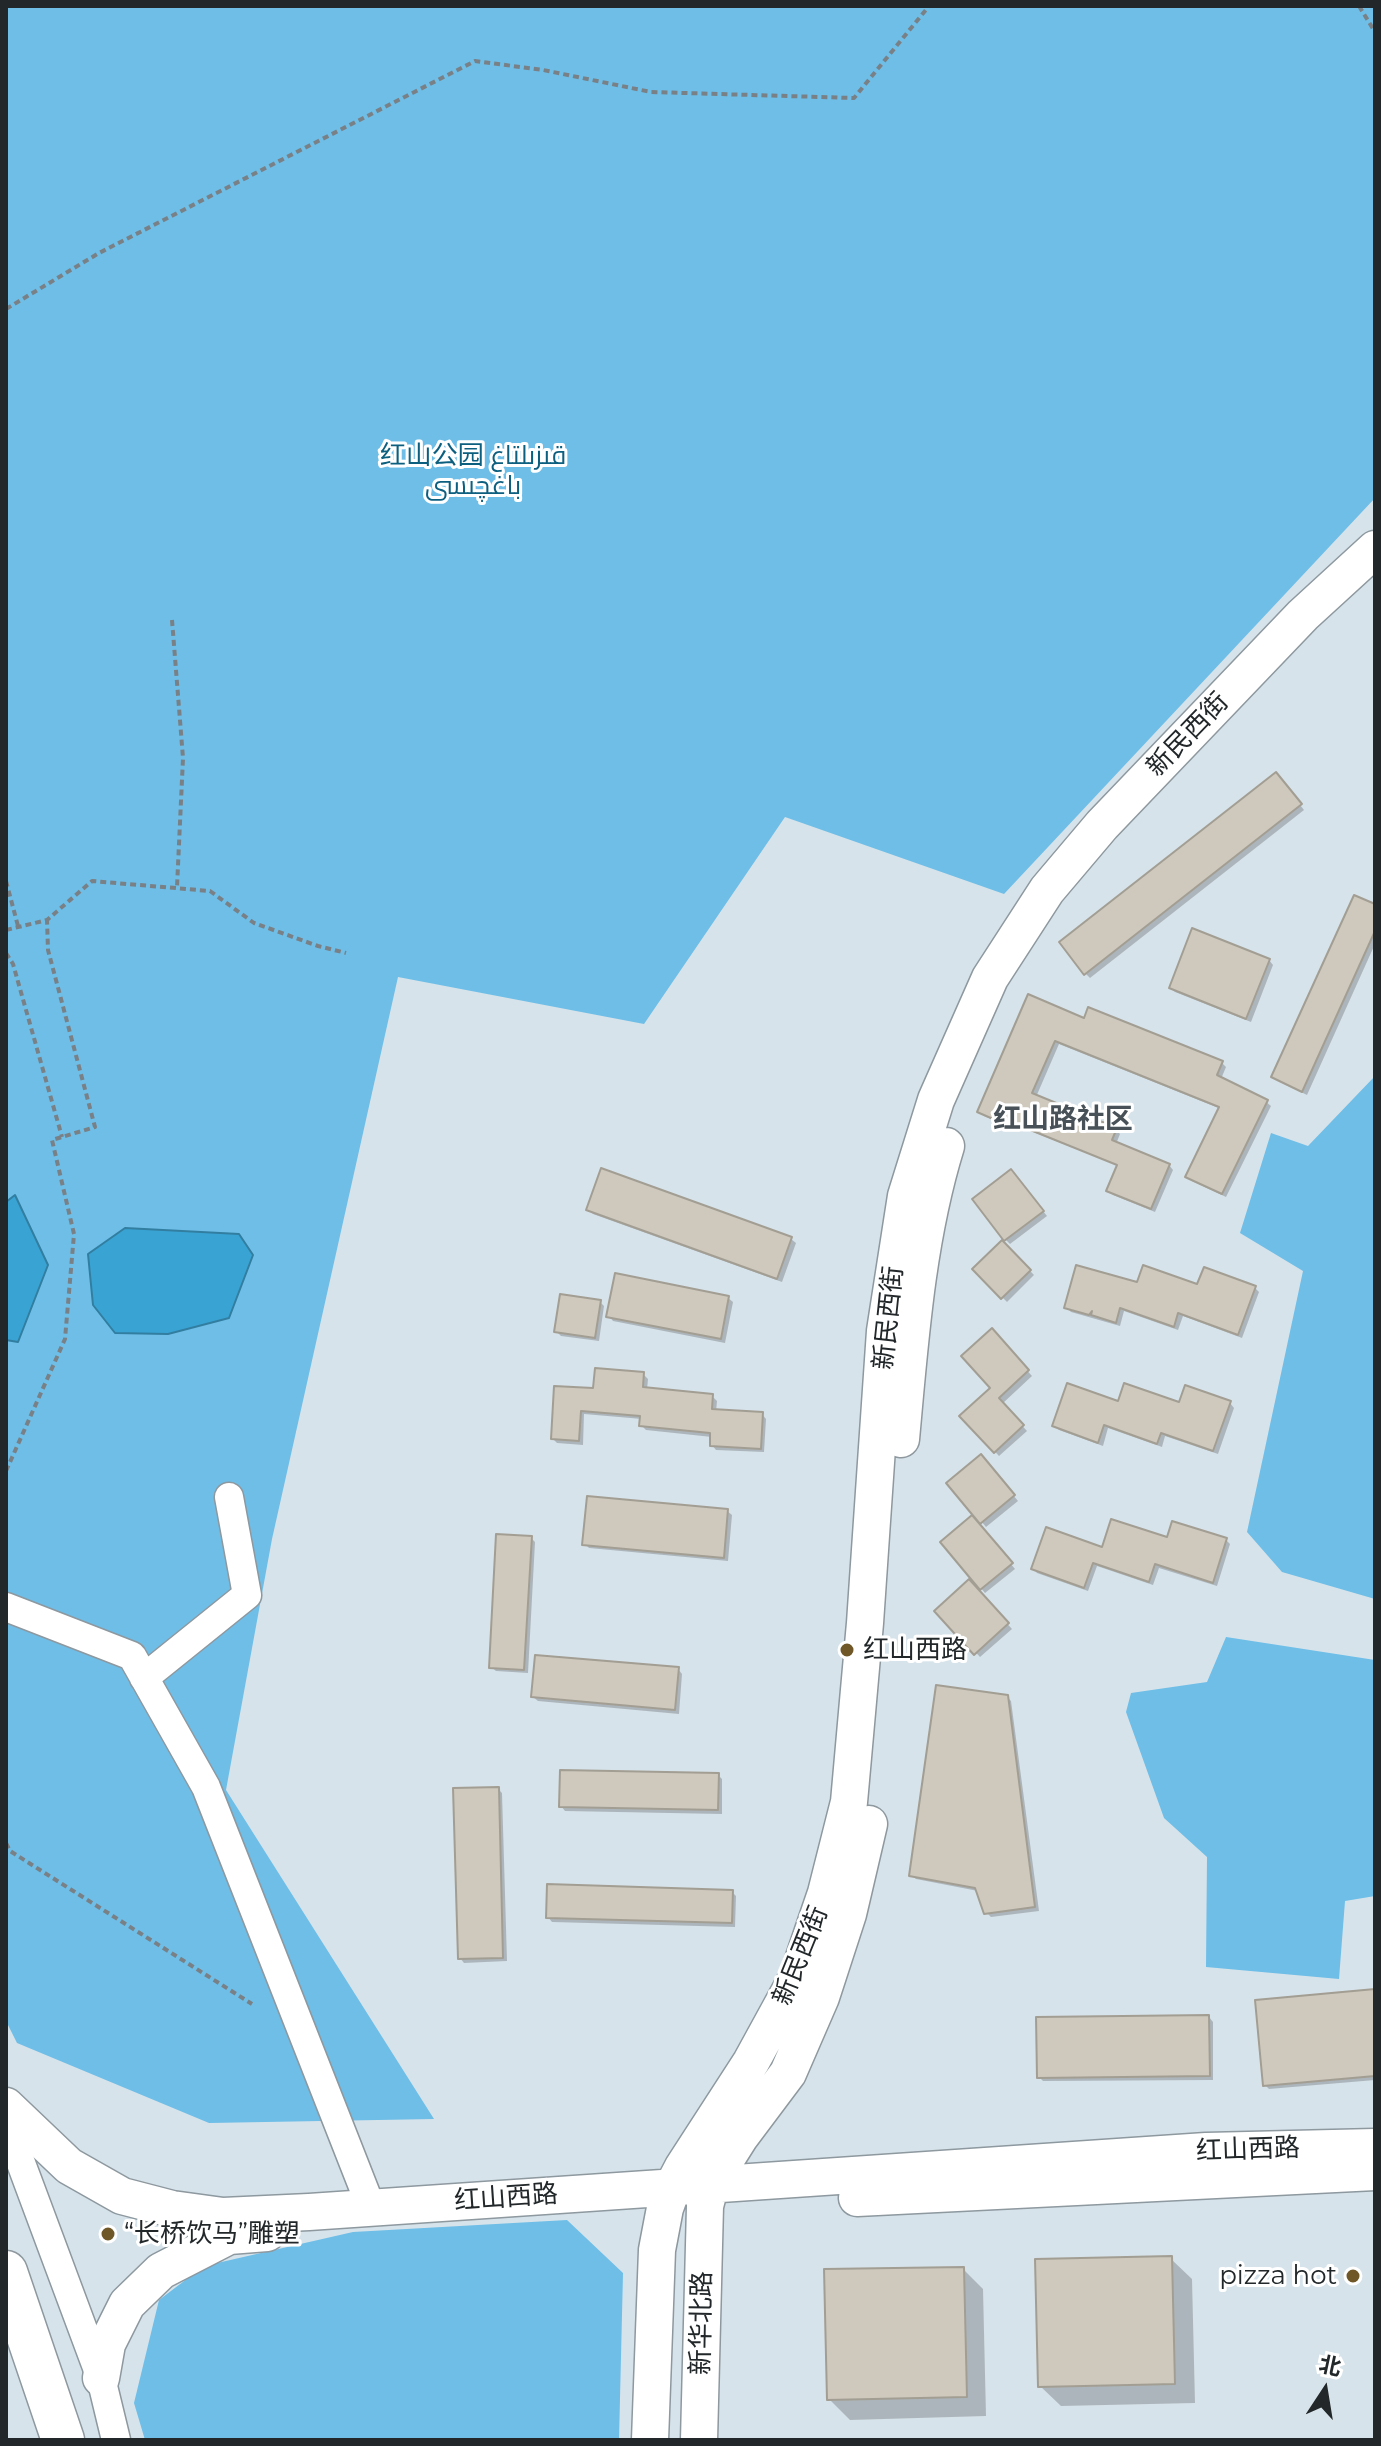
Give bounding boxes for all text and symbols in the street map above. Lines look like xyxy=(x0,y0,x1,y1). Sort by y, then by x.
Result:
park label: 红山公园 قىزىلتاغ باغچىسى xyxy=(380,440,566,502)
street label: 新民西街 xyxy=(1141,687,1235,783)
district label: 红山路社区 xyxy=(993,1103,1133,1137)
street label: 新民西街 xyxy=(868,1265,910,1371)
place label: 红山西路 xyxy=(863,1634,967,1666)
marker: 红山西路 xyxy=(838,1641,856,1659)
street label: 新民西街 xyxy=(767,1902,835,2010)
street label: 红山西路 xyxy=(1195,2133,1301,2167)
street label: 红山西路 xyxy=(453,2179,559,2217)
place label: “长桥饮马”雕塑 xyxy=(124,2218,300,2250)
marker: “长桥饮马”雕塑 xyxy=(99,2225,117,2243)
place label: pizza hot xyxy=(1219,2260,1337,2292)
marker: pizza hot xyxy=(1344,2267,1362,2285)
street label: 新华北路 xyxy=(685,2271,719,2375)
north arrow xyxy=(1285,2350,1365,2430)
text: 北 xyxy=(1317,2351,1344,2382)

